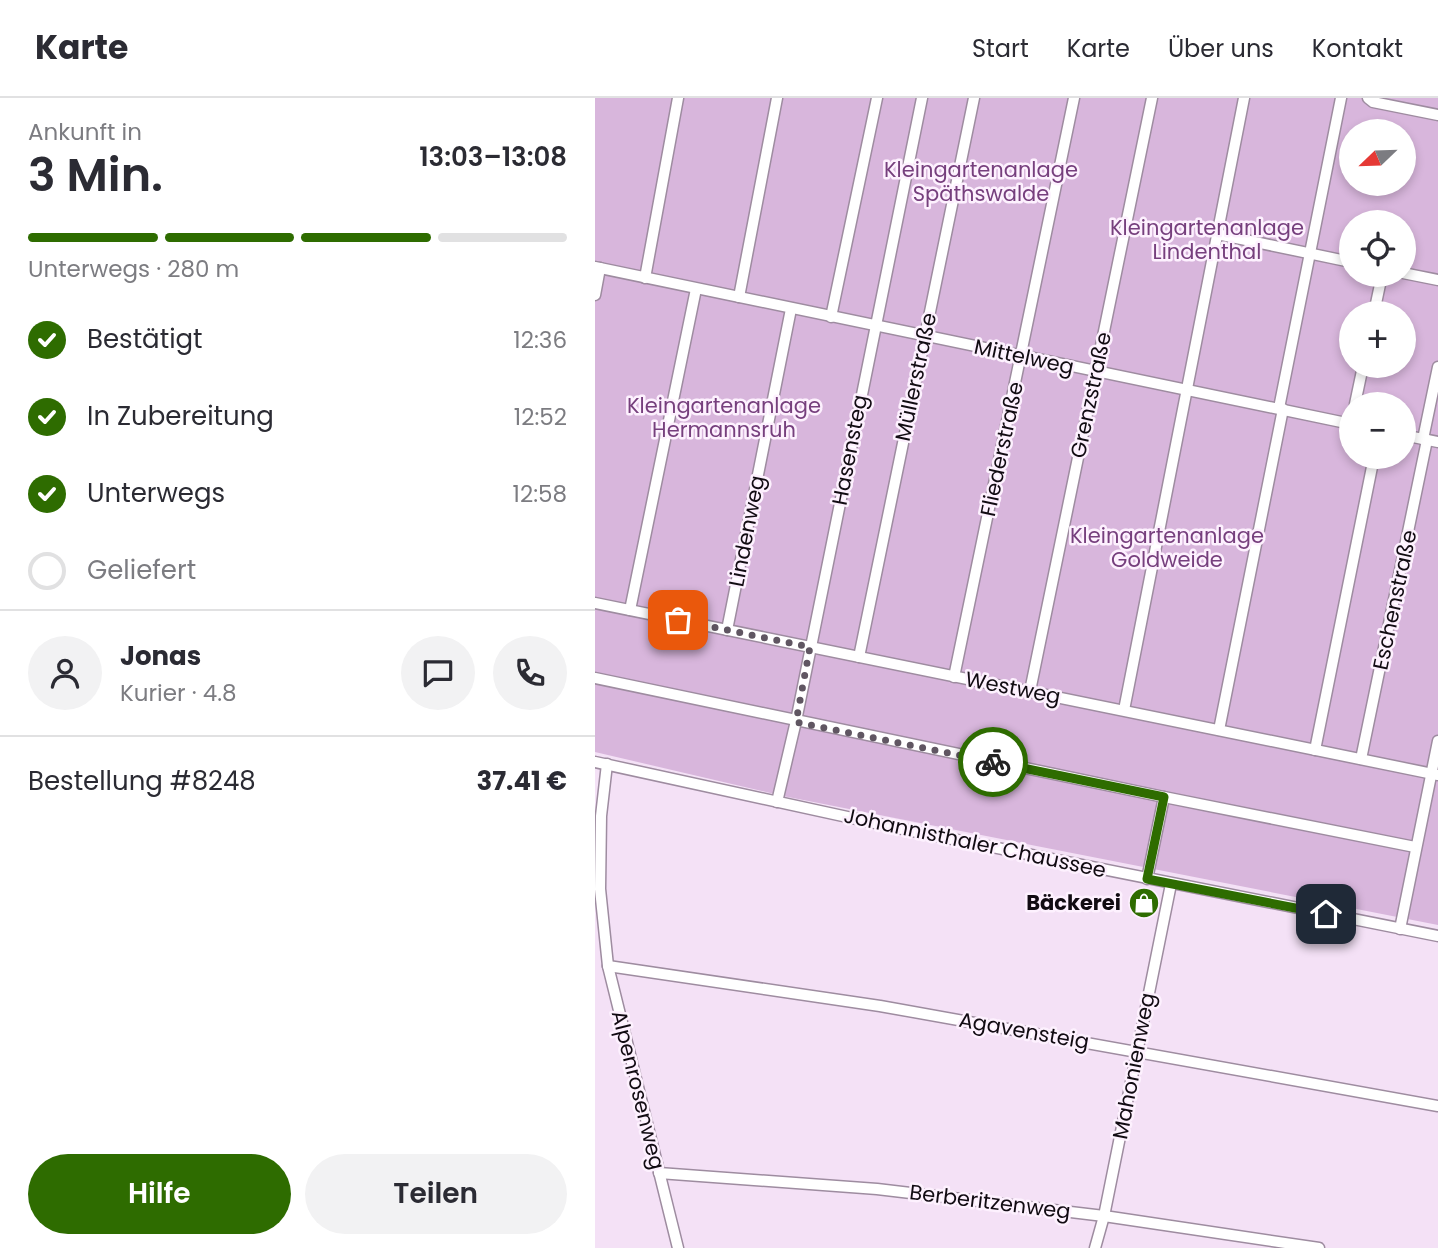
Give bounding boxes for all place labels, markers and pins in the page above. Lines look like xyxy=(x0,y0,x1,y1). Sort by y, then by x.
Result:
pin xyxy=(648,590,708,650)
pin xyxy=(1296,884,1356,944)
shop icon: Bäckerei xyxy=(1127,886,1161,920)
place label: Bäckerei xyxy=(1026,888,1121,917)

